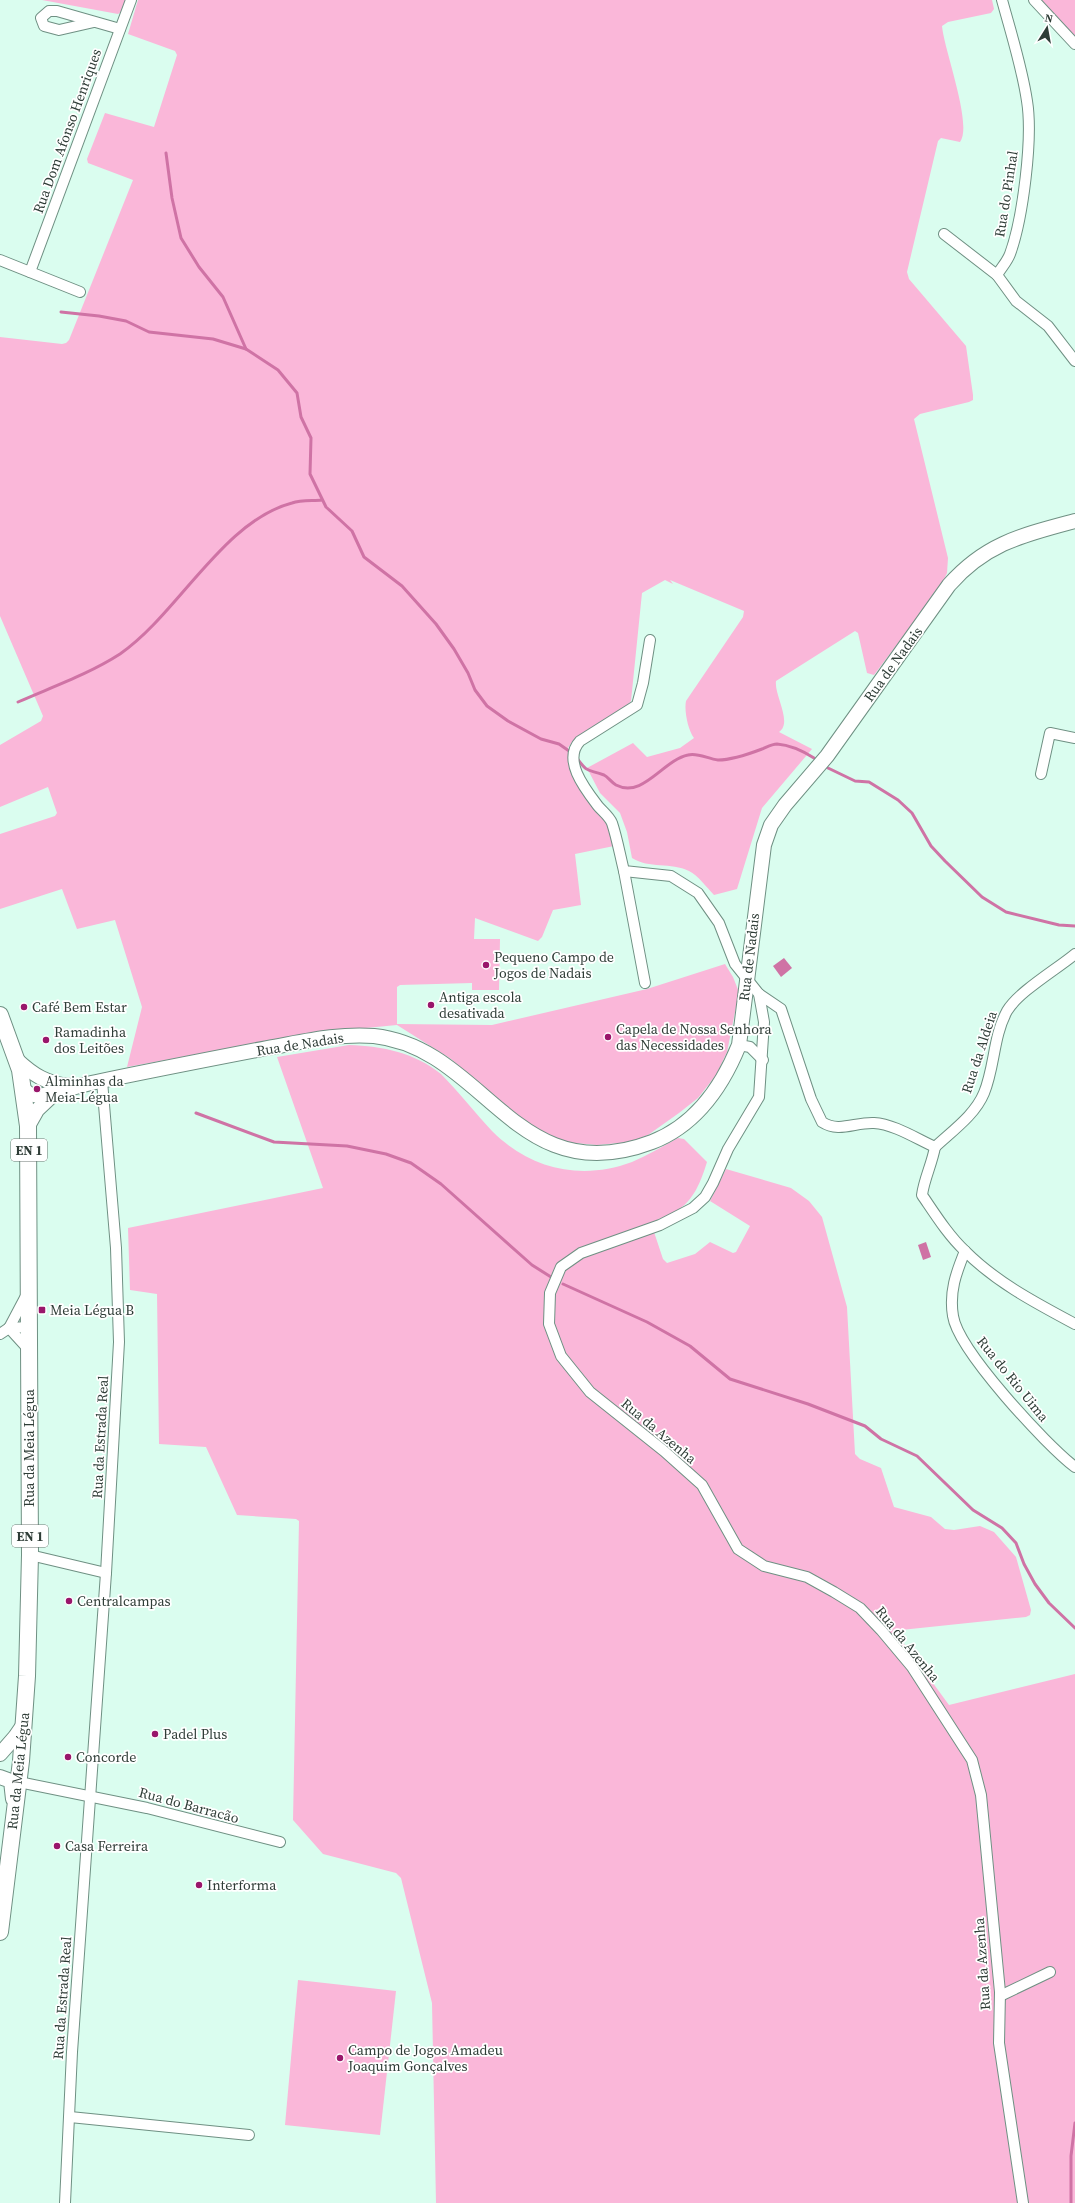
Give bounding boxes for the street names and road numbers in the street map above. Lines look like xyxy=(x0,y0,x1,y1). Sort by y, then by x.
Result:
street label: Rua Dom Afonso Henriques xyxy=(28,46,106,216)
street label: Rua do Pinhal xyxy=(989,149,1023,239)
street label: Rua de Nadais xyxy=(859,622,927,706)
street label: Rua de Nadais xyxy=(734,912,764,1002)
street label: Rua da Aldeia xyxy=(956,1007,1002,1096)
street label: Rua de Nadais xyxy=(255,1027,345,1061)
road number: EN 1 xyxy=(11,1139,47,1161)
street label: Rua do Rio Uima xyxy=(972,1332,1054,1427)
street label: Rua da Estrada Real xyxy=(87,1375,113,1499)
street label: Rua da Meia Légua xyxy=(19,1388,39,1507)
street label: Rua da Azenha xyxy=(617,1394,702,1469)
road number: EN 1 xyxy=(12,1525,48,1547)
street label: Rua da Azenha xyxy=(871,1602,945,1687)
street label: Rua da Meia Légua xyxy=(2,1711,34,1831)
street label: Rua do Barracão xyxy=(137,1782,241,1828)
street label: Rua da Azenha xyxy=(969,1916,995,2011)
street label: Rua da Estrada Real xyxy=(48,1936,76,2060)

